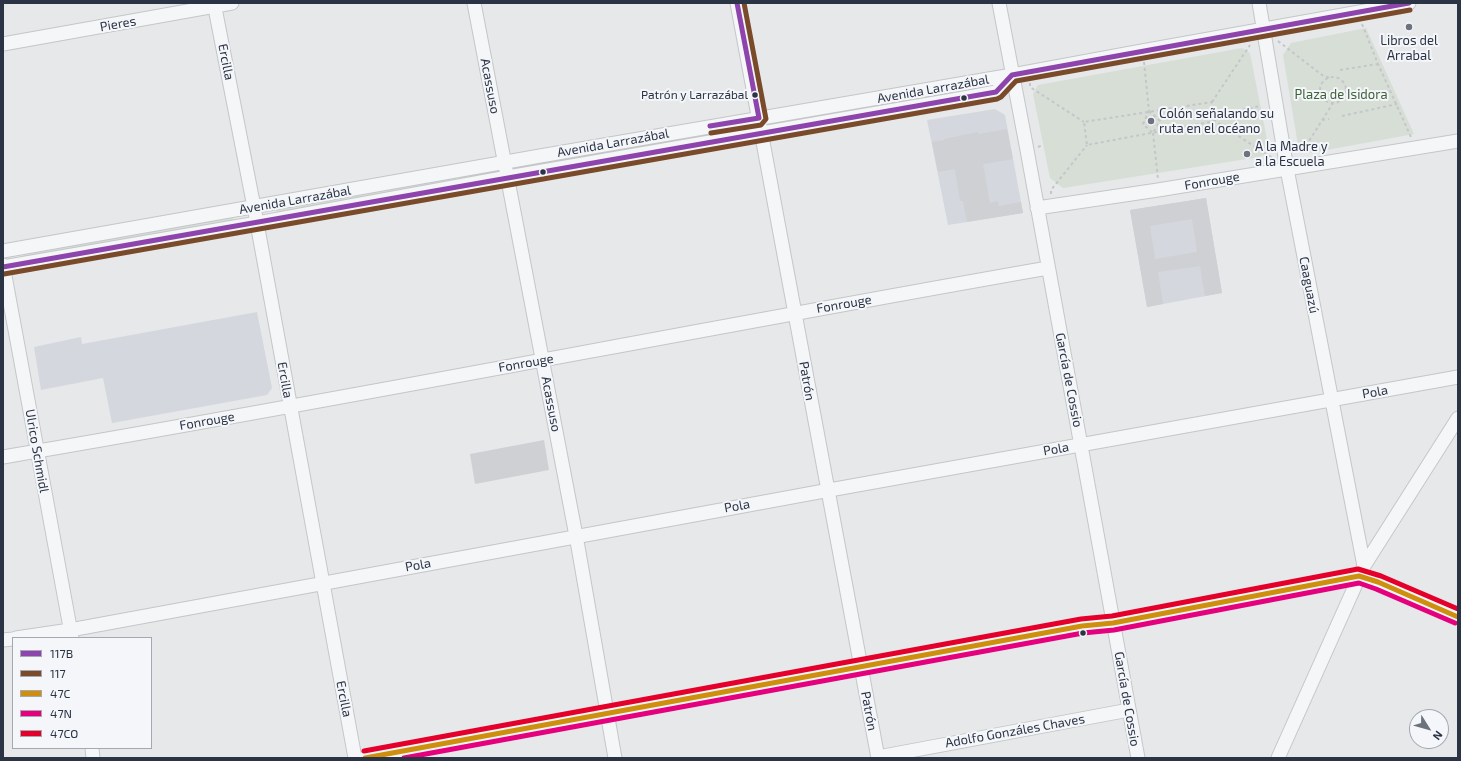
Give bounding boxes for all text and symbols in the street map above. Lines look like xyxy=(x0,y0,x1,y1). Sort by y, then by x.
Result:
street label: Pieres xyxy=(99,13,137,35)
marker: Libros del Arrabal xyxy=(1404,22,1414,32)
place label: Libros del Arrabal xyxy=(1380,33,1438,64)
street label: Ercilla xyxy=(215,42,237,82)
street label: Acassuso xyxy=(477,57,503,115)
street label: Avenida Larrazábal xyxy=(876,71,990,107)
park label: Plaza de Isidora xyxy=(1294,87,1388,103)
place label: Patrón y Larrazábal xyxy=(641,88,748,102)
marker: Patrón y Larrazábal xyxy=(750,90,760,100)
unlabelled marker xyxy=(959,93,969,103)
place label: Colón señalando su ruta en el océano xyxy=(1159,106,1274,137)
marker: Colón señalando su ruta en el océano xyxy=(1146,116,1156,126)
street label: Avenida Larrazábal xyxy=(556,125,670,161)
place label: A la Madre y a la Escuela xyxy=(1255,139,1328,170)
marker: A la Madre y a la Escuela xyxy=(1242,149,1252,159)
unlabelled marker xyxy=(538,167,548,177)
street label: Fonrouge xyxy=(1183,168,1241,194)
street label: Avenida Larrazábal xyxy=(238,182,352,218)
street label: Caaguazú xyxy=(1296,255,1322,315)
street label: Fonrouge xyxy=(815,291,873,317)
street label: García de Cossio xyxy=(1052,331,1086,429)
street label: Fonrouge xyxy=(497,350,555,376)
street label: Patrón xyxy=(796,360,818,402)
street label: Ercilla xyxy=(274,361,296,399)
street label: Acassuso xyxy=(538,375,564,433)
street label: Pola xyxy=(1361,382,1389,402)
street label: Ulrico Schmidl xyxy=(22,408,52,494)
street label: Fonrouge xyxy=(178,408,236,434)
street label: Pola xyxy=(1042,439,1070,459)
street label: Pola xyxy=(723,496,751,516)
street label: Pola xyxy=(404,555,432,575)
unlabelled marker xyxy=(1078,628,1088,638)
legend xyxy=(12,637,152,749)
text: 117B xyxy=(50,646,73,660)
street label: García de Cossio xyxy=(1111,650,1143,748)
text: 117 xyxy=(50,666,66,680)
street label: Ercilla xyxy=(333,679,355,719)
text: 47C xyxy=(50,686,70,700)
street label: Patrón xyxy=(858,690,880,732)
text: 47N xyxy=(50,706,72,720)
north arrow xyxy=(1409,709,1449,749)
street label: Adolfo Gonzáles Chaves xyxy=(944,711,1086,751)
text: 47CO xyxy=(50,726,78,740)
text: N xyxy=(1431,729,1446,743)

